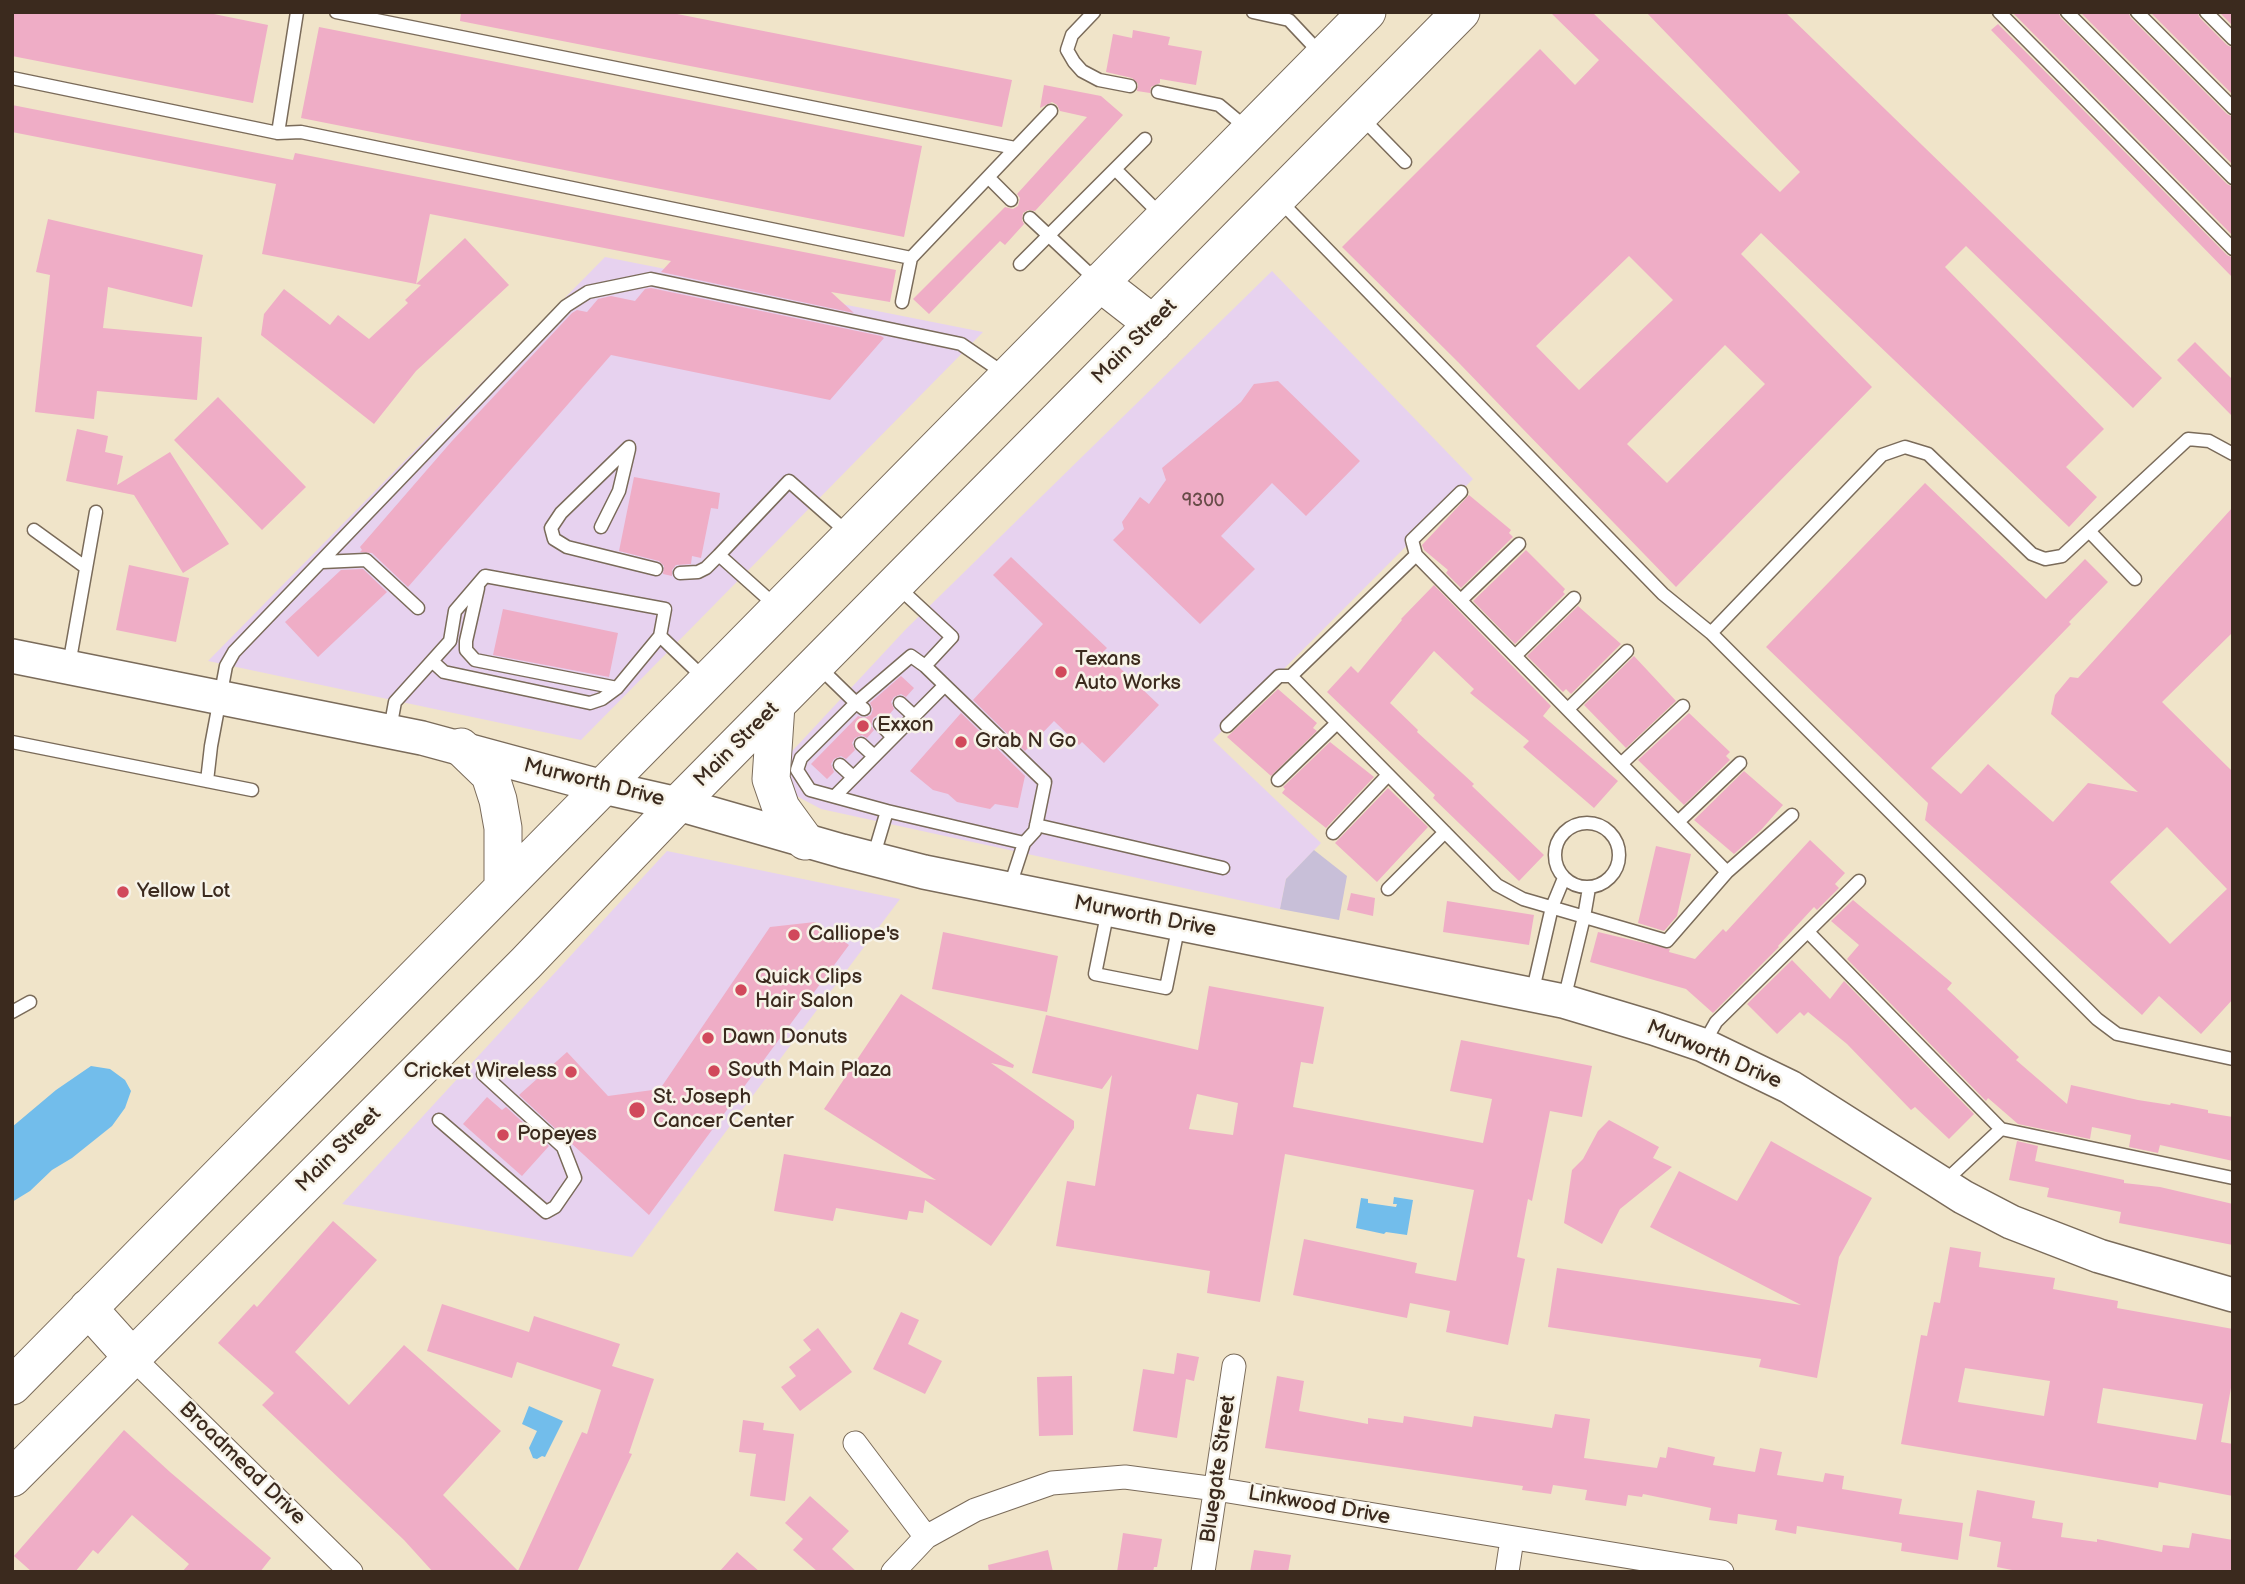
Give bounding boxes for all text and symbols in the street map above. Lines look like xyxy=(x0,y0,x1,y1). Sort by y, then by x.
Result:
street label: Main Street xyxy=(1087,294,1183,390)
house number: 9300 xyxy=(1182,490,1224,512)
place label: Texans Auto Works xyxy=(1075,647,1181,697)
marker: Texans Auto Works xyxy=(1053,664,1069,680)
street label: Main Street xyxy=(689,697,785,793)
place label: Exxon xyxy=(877,713,934,739)
marker: Exxon xyxy=(855,718,871,734)
place label: Grab N Go xyxy=(975,729,1076,755)
marker: Grab N Go xyxy=(953,734,969,750)
street label: Murworth Drive xyxy=(521,753,667,813)
place label: Yellow Lot xyxy=(137,879,230,905)
marker: Yellow Lot xyxy=(115,884,131,900)
street label: Murworth Drive xyxy=(1072,891,1218,943)
place label: Calliope's xyxy=(808,922,899,948)
marker: Calliope's xyxy=(786,927,802,943)
place label: Quick Clips Hair Salon xyxy=(755,965,862,1015)
marker: Quick Clips Hair Salon xyxy=(733,982,749,998)
street label: Murworth Drive xyxy=(1643,1015,1785,1095)
place label: Dawn Donuts xyxy=(722,1025,848,1051)
marker: Dawn Donuts xyxy=(700,1030,716,1046)
place label: South Main Plaza xyxy=(728,1058,892,1084)
place label: Cricket Wireless xyxy=(403,1059,557,1085)
marker: South Main Plaza xyxy=(706,1063,722,1079)
marker: Cricket Wireless xyxy=(563,1064,579,1080)
place label: St. Joseph Cancer Center xyxy=(653,1085,794,1135)
marker: St. Joseph Cancer Center xyxy=(627,1100,647,1120)
street label: Main Street xyxy=(291,1102,387,1198)
place label: Popeyes xyxy=(517,1122,597,1148)
marker: Popeyes xyxy=(495,1127,511,1143)
street label: Bluegate Street xyxy=(1196,1394,1242,1544)
street label: Broadmead Drive xyxy=(173,1397,311,1531)
street label: Linkwood Drive xyxy=(1246,1481,1392,1531)

